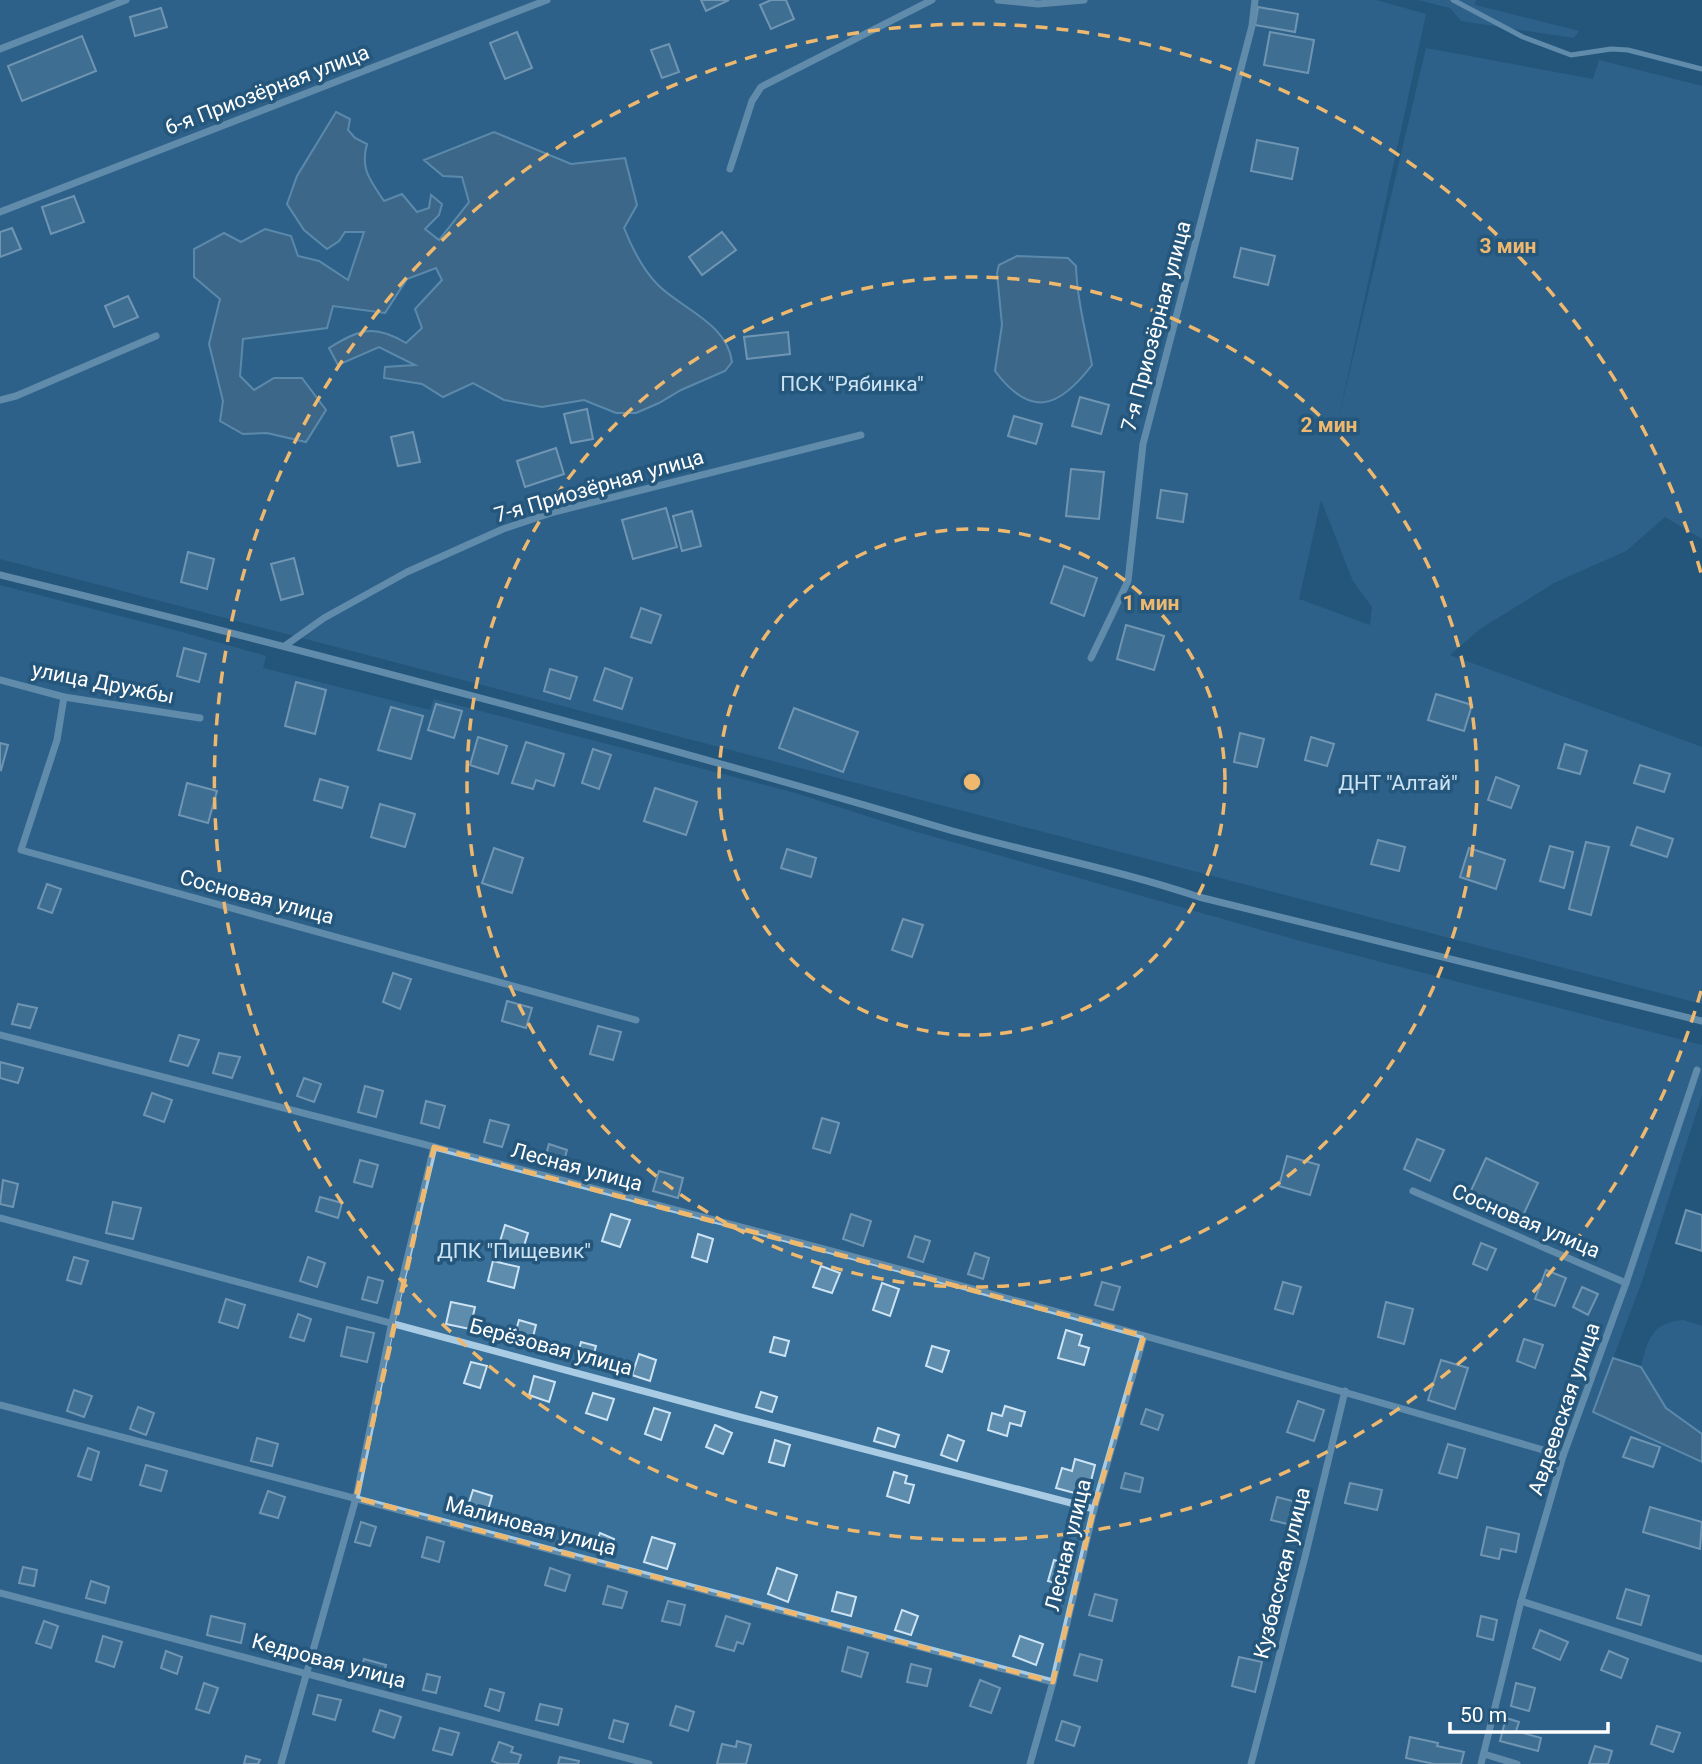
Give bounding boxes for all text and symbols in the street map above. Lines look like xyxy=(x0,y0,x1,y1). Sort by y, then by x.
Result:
street label: 6-я Приозёрная улица xyxy=(162,40,372,140)
street label: 7-я Приозёрная улица xyxy=(1116,218,1196,434)
text: 3 мин xyxy=(1480,234,1537,258)
park label: ПСК "Рябинка" xyxy=(780,372,924,396)
text: 2 мин xyxy=(1301,413,1358,437)
street label: 7-я Приозёрная улица xyxy=(492,445,706,527)
text: 1 мин xyxy=(1123,591,1180,615)
street label: улица Дружбы xyxy=(30,657,176,709)
centre of rings xyxy=(960,770,984,794)
park label: ДНТ "Алтай" xyxy=(1338,771,1458,795)
street label: Сосновая улица xyxy=(177,865,337,929)
street label: Лесная улица xyxy=(509,1138,645,1196)
street label: Сосновая улица xyxy=(1448,1179,1604,1263)
park label: ДПК "Пищевик" xyxy=(437,1239,591,1263)
street label: Берёзовая улица xyxy=(467,1314,635,1380)
street label: Авдеевская улица xyxy=(1523,1320,1605,1498)
street label: Лесная улица xyxy=(1040,1477,1096,1613)
street label: Кузбасская улица xyxy=(1249,1485,1315,1661)
street label: Малиновая улица xyxy=(443,1492,619,1560)
street label: Кедровая улица xyxy=(249,1629,409,1693)
scale bar xyxy=(1450,1690,1608,1734)
text: 50 m xyxy=(1460,1703,1507,1727)

